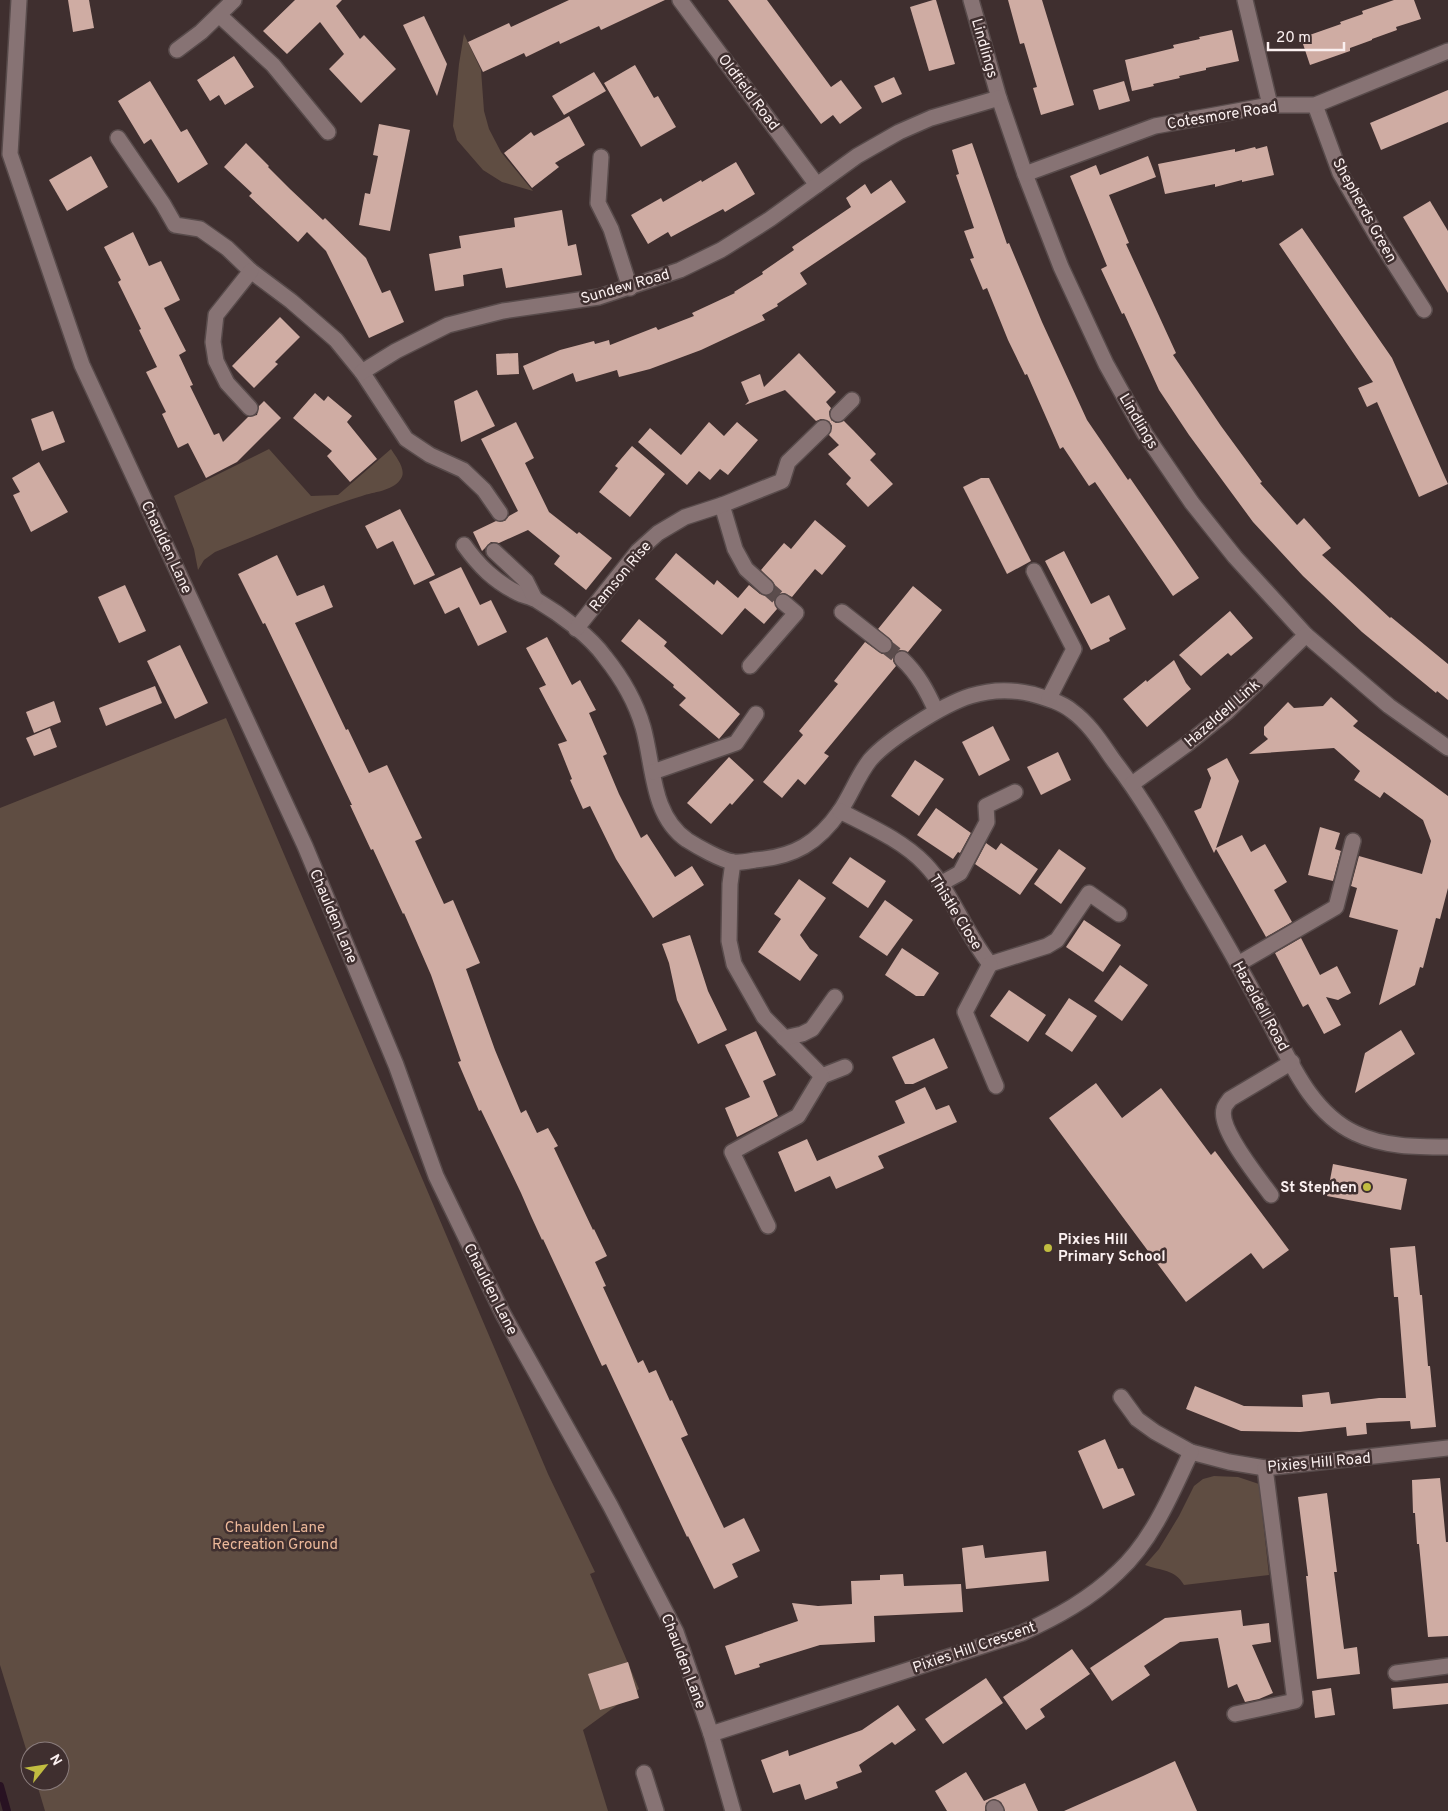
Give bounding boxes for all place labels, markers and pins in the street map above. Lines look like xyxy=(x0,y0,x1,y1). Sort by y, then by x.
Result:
place label: St Stephen xyxy=(1280,1179,1357,1198)
marker: St Stephen xyxy=(1361,1181,1373,1193)
place label: Pixies Hill Primary School xyxy=(1058,1231,1166,1267)
marker: Pixies Hill Primary School xyxy=(1042,1242,1054,1254)

